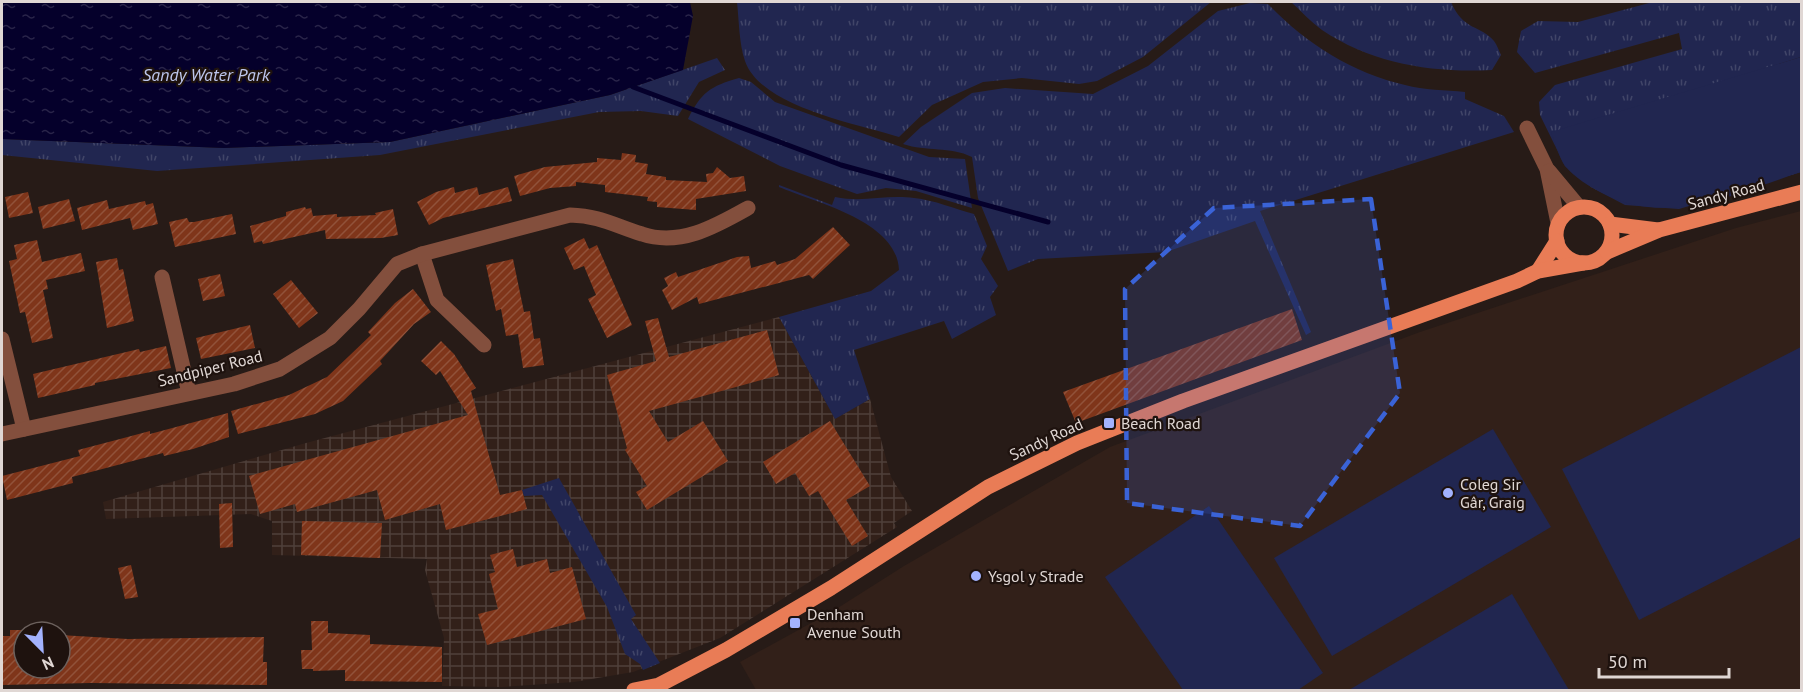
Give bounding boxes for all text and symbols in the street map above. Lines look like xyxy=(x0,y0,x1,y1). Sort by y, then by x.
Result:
water label: Sandy Water Park xyxy=(142,63,271,86)
street label: Sandy Road xyxy=(1685,174,1767,214)
street label: Sandpiper Road xyxy=(156,345,264,391)
street label: Sandy Road xyxy=(1006,413,1086,465)
place label: Beach Road xyxy=(1121,413,1201,433)
marker: Beach Road xyxy=(1102,416,1116,430)
place label: Coleg Sir Gâr, Graig xyxy=(1460,474,1525,512)
marker: Coleg Sir Gâr, Graig xyxy=(1441,486,1455,500)
place label: Ysgol y Strade xyxy=(988,566,1084,586)
marker: Ysgol y Strade xyxy=(969,569,983,583)
place label: Denham Avenue South xyxy=(807,604,901,642)
marker: Denham Avenue South xyxy=(788,616,802,630)
north arrow xyxy=(12,620,72,680)
scale bar xyxy=(1599,641,1730,679)
text: 50 m xyxy=(1608,650,1647,673)
text: N xyxy=(39,652,57,675)

